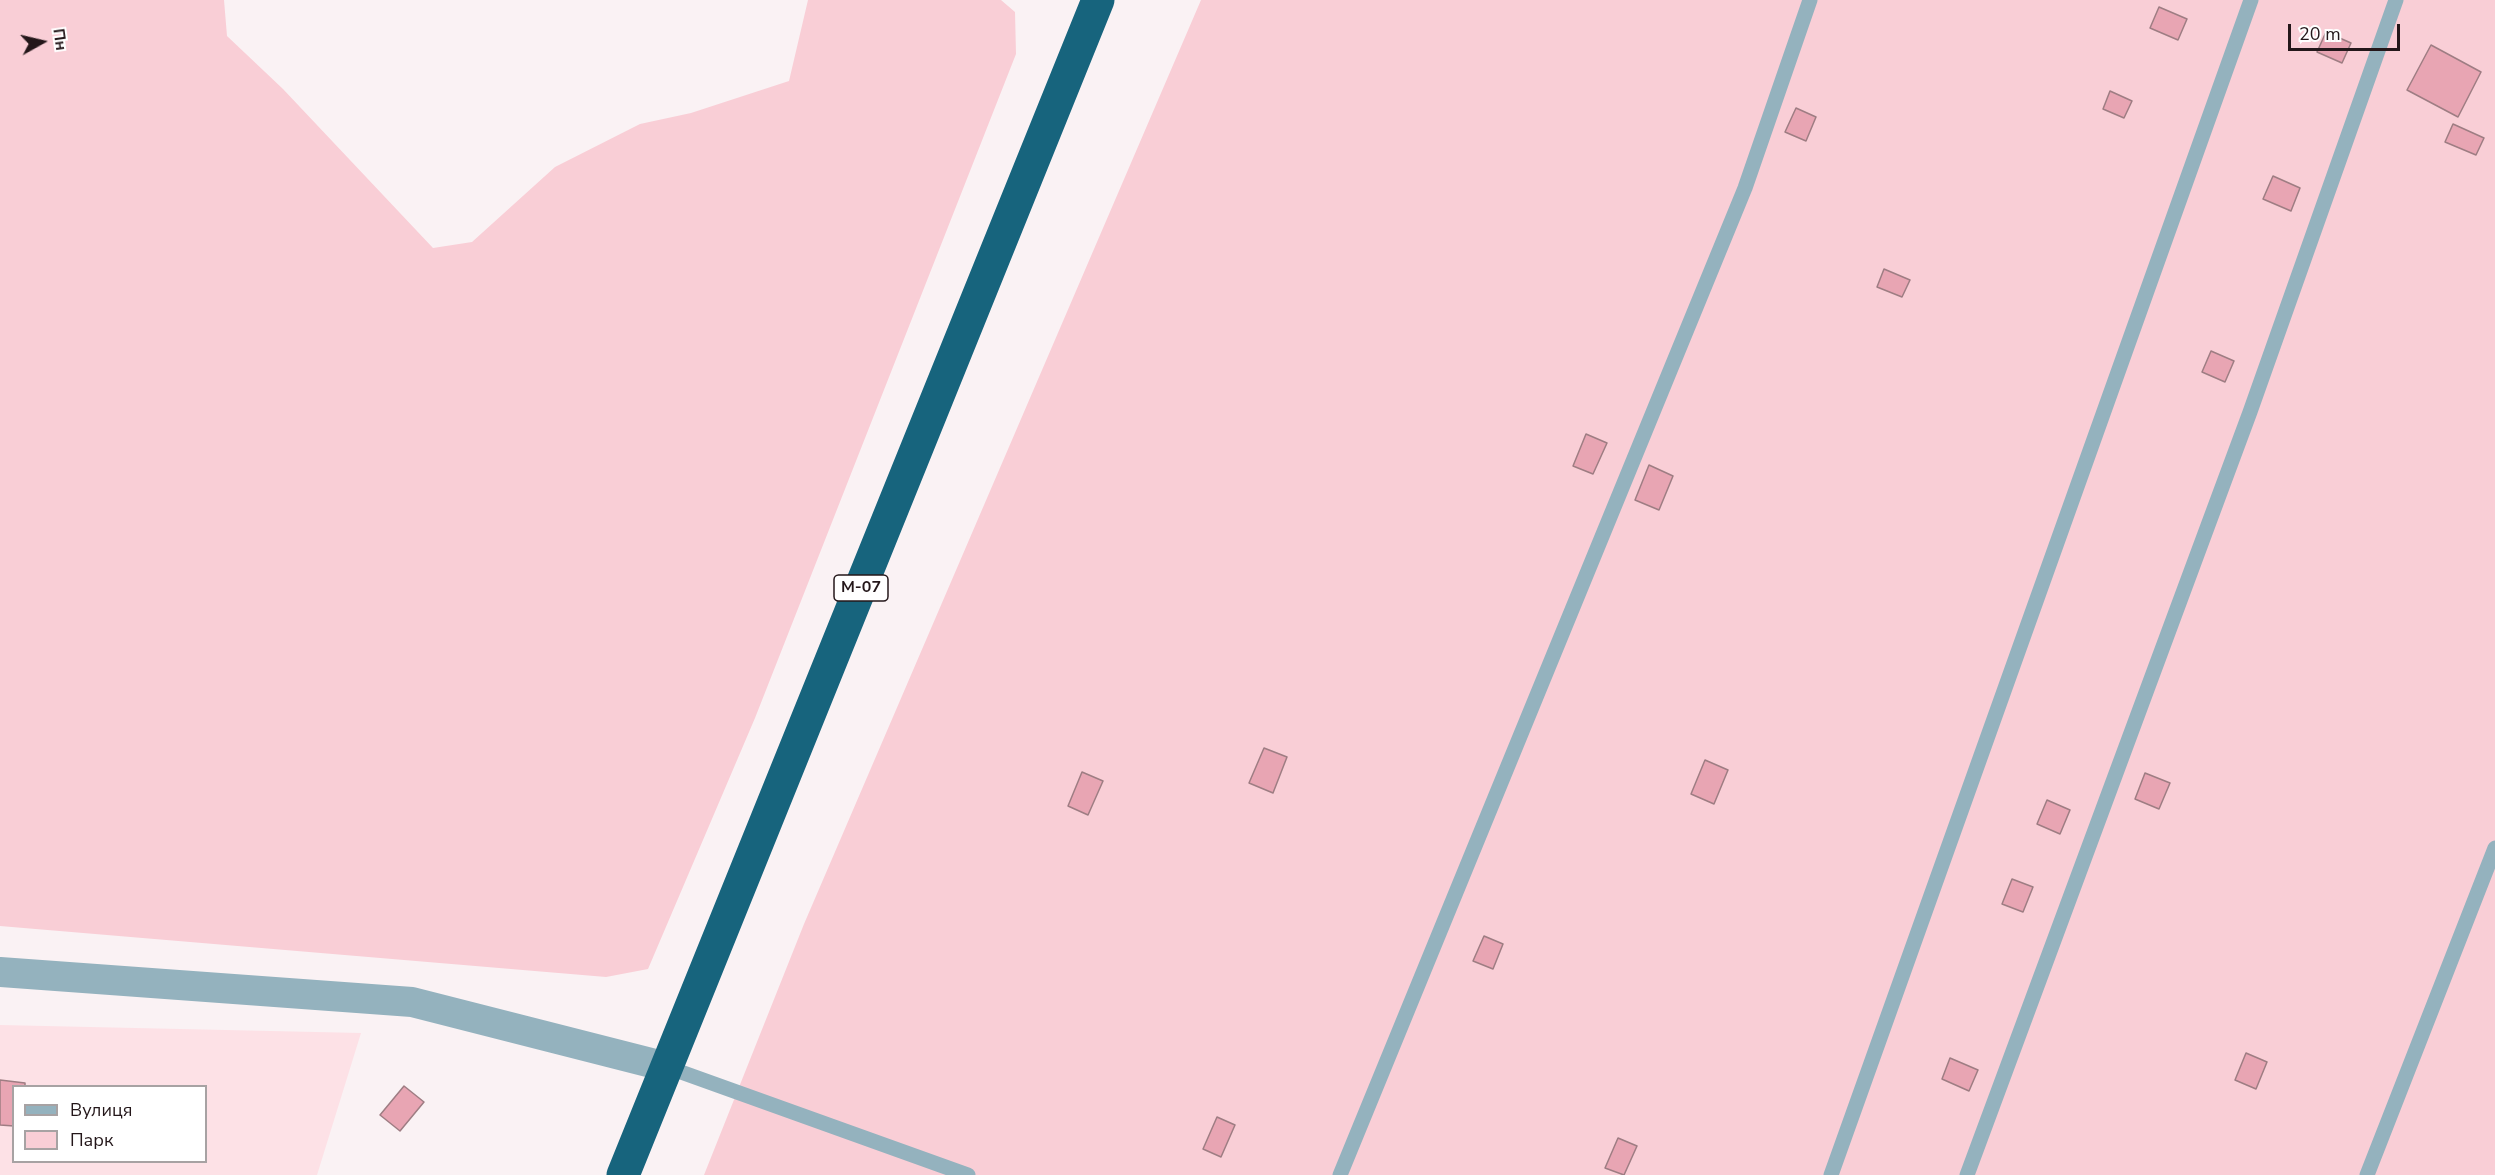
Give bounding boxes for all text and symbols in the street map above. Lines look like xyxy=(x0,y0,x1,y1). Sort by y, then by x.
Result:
north arrow xyxy=(12,12,72,72)
scale bar xyxy=(2291,12,2404,50)
text: 20 m xyxy=(2299,22,2341,46)
text: Пн xyxy=(47,27,72,52)
road number: М-07 xyxy=(834,575,888,601)
legend xyxy=(12,1085,207,1163)
text: Вулиця xyxy=(70,1098,132,1122)
text: Парк xyxy=(70,1128,113,1152)

